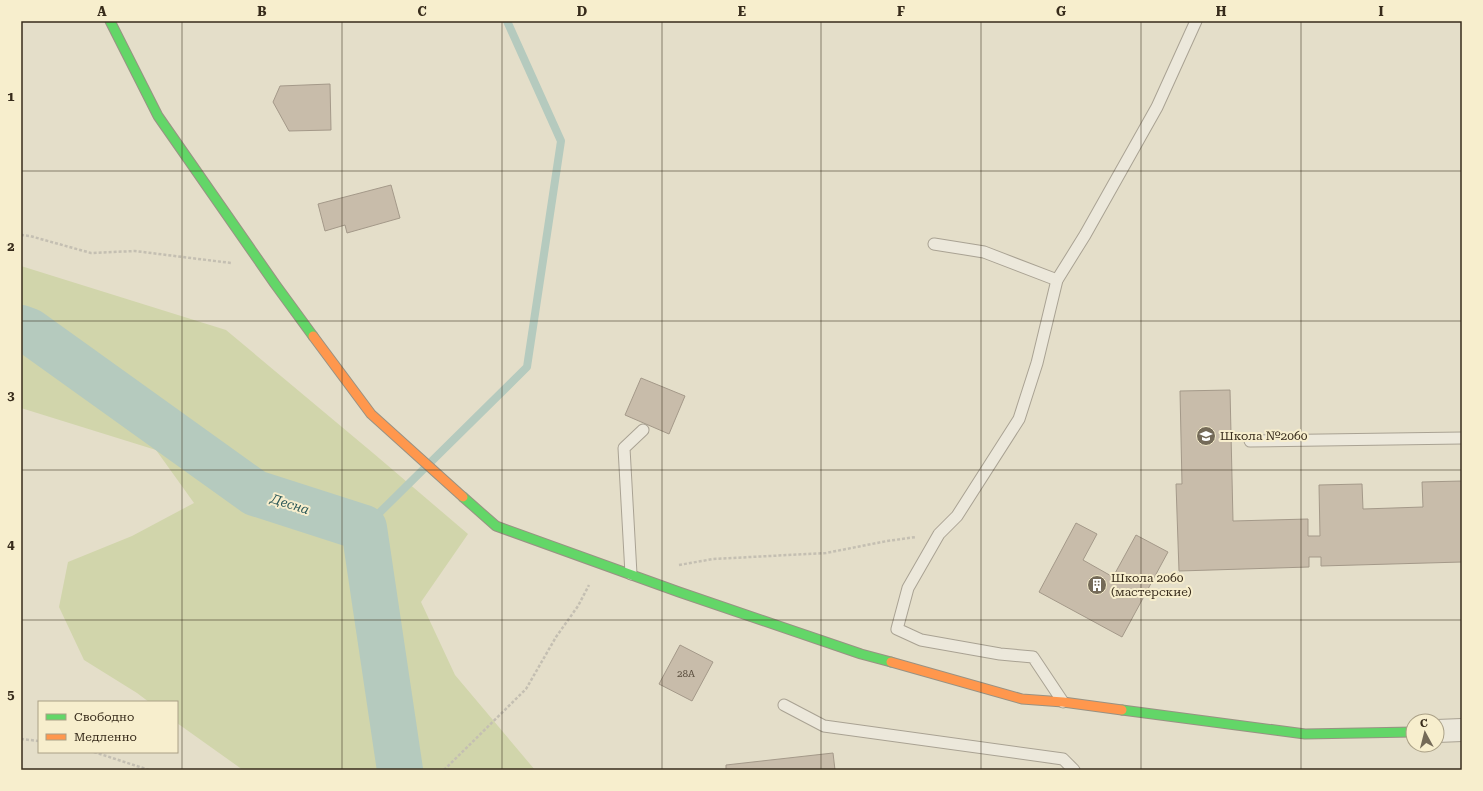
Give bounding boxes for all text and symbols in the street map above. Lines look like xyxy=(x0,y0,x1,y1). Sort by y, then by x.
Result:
text: A xyxy=(97,4,107,19)
text: B xyxy=(257,4,267,19)
text: C xyxy=(417,4,427,19)
text: D xyxy=(577,4,587,19)
text: E xyxy=(738,4,746,19)
text: F xyxy=(897,4,905,19)
text: G xyxy=(1056,4,1066,19)
text: H xyxy=(1216,4,1227,19)
text: I xyxy=(1378,4,1384,19)
text: 1 xyxy=(7,89,15,104)
text: 2 xyxy=(7,239,15,254)
text: 3 xyxy=(7,388,15,403)
school or university icon: Школа №2060 xyxy=(1195,425,1217,447)
place label: Школа №2060 xyxy=(1220,429,1308,443)
water label: Десна xyxy=(268,490,311,517)
text: 4 xyxy=(7,537,15,552)
place label: Школа 2060 (мастерские) xyxy=(1111,571,1192,599)
building icon: Школа 2060 (мастерские) xyxy=(1086,574,1108,596)
house number: 28А xyxy=(677,668,695,679)
text: 5 xyxy=(7,687,15,702)
legend xyxy=(38,701,178,753)
text: Свободно xyxy=(74,710,134,724)
north arrow xyxy=(1405,713,1445,753)
text: С xyxy=(1419,717,1429,730)
text: Медленно xyxy=(74,730,137,744)

